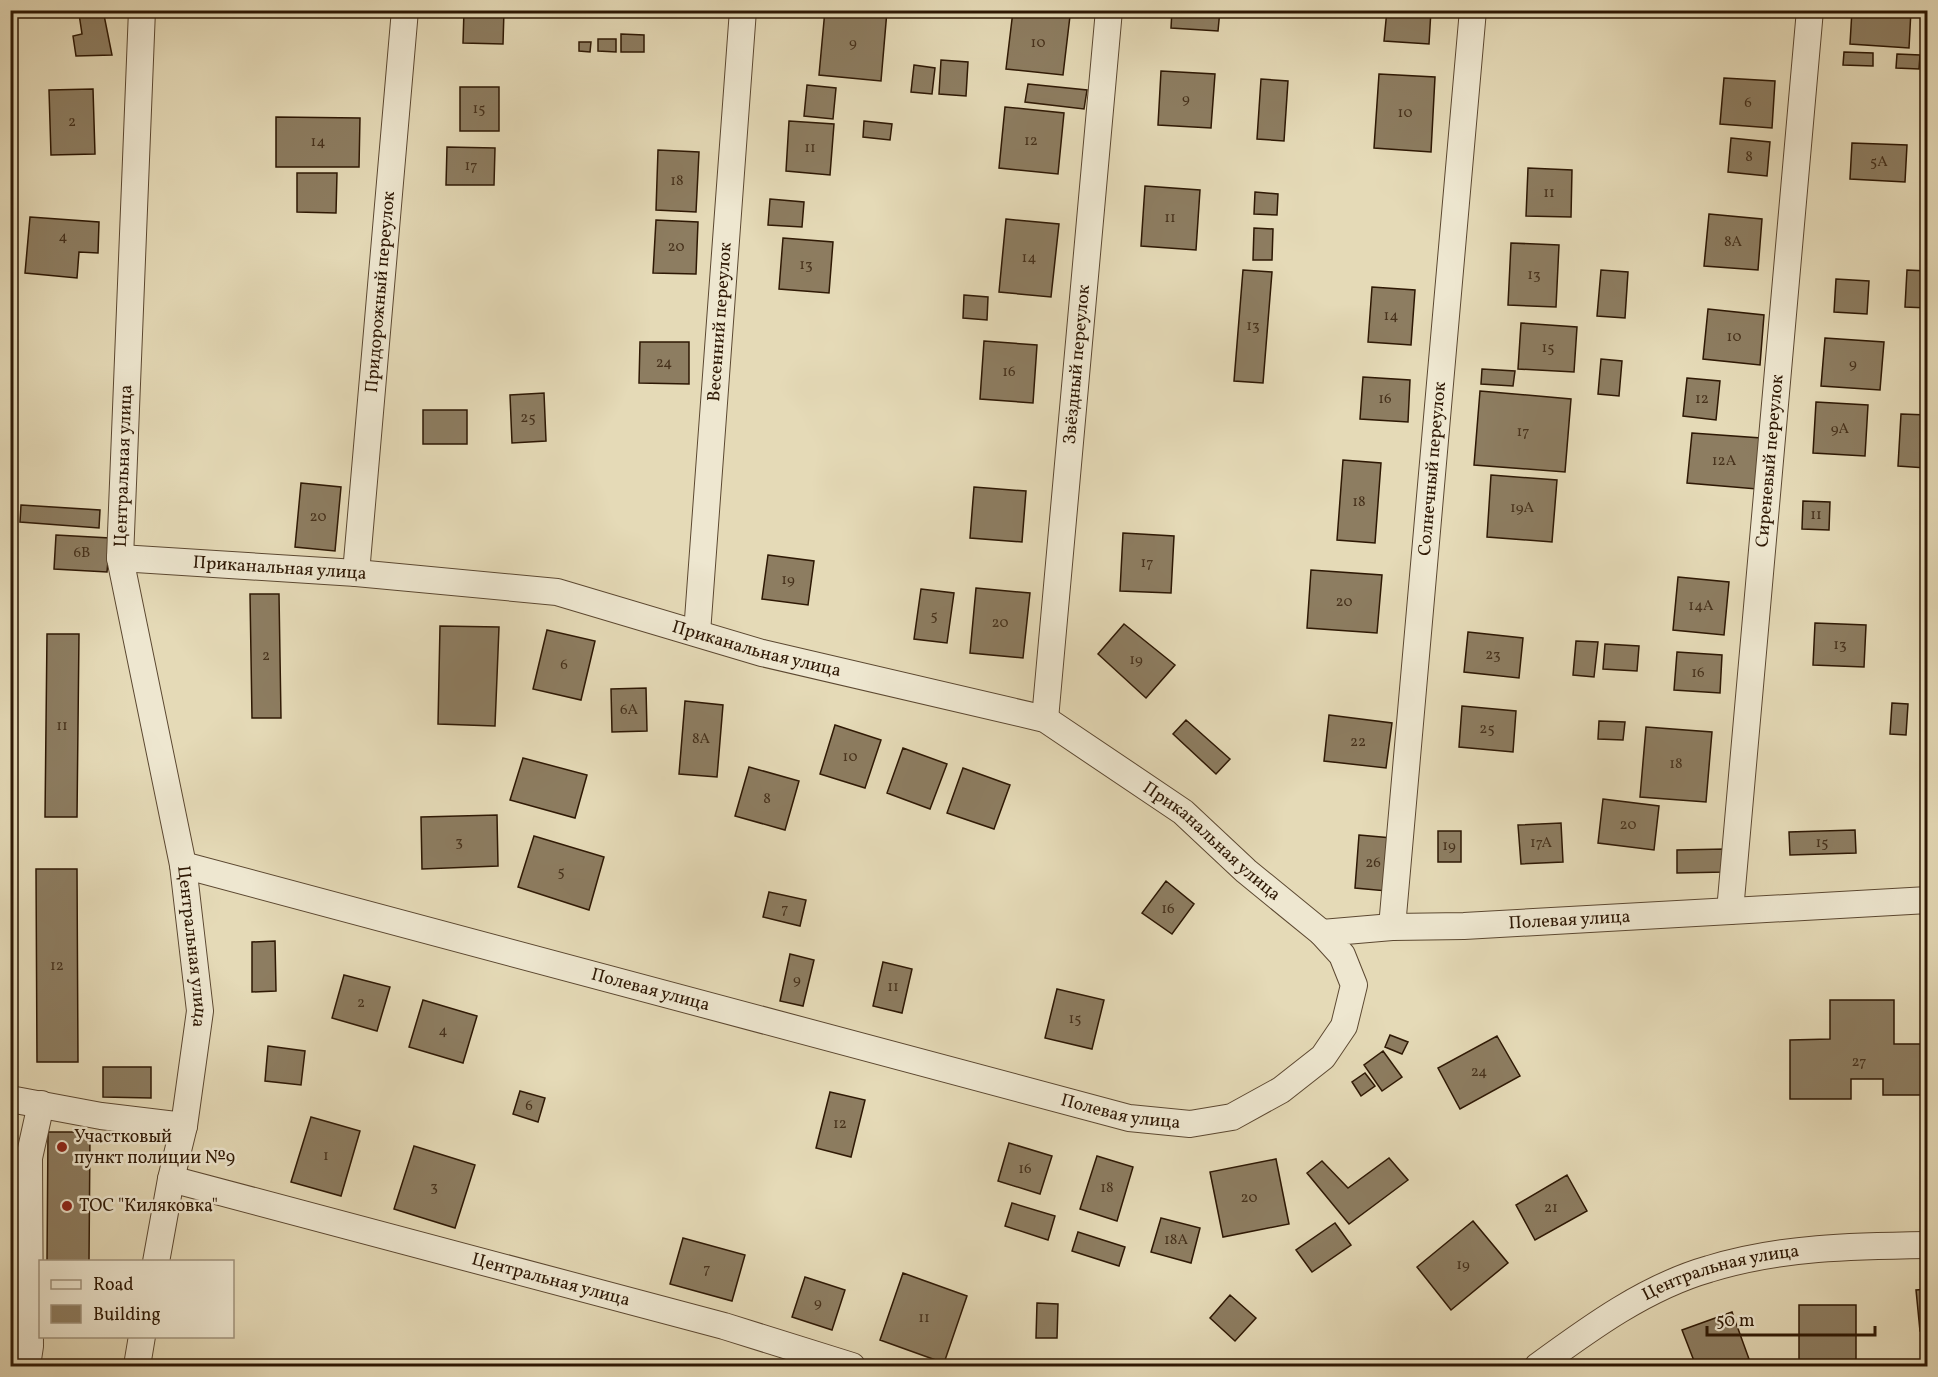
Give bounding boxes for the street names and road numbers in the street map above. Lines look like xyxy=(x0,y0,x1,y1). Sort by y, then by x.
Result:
street label: Придорожный переулок xyxy=(359,190,402,394)
street label: Весенний переулок xyxy=(702,241,738,402)
street label: Звёздный переулок xyxy=(1057,283,1097,445)
street label: Сиреневый переулок xyxy=(1750,373,1790,548)
street label: Солнечный переулок xyxy=(1412,380,1453,557)
street label: Центральная улица xyxy=(109,384,139,548)
street label: Приканальная улица xyxy=(192,550,368,586)
street label: Приканальная улица xyxy=(669,614,844,684)
street label: Приканальная улица xyxy=(1138,776,1286,907)
street label: Центральная улица xyxy=(171,864,213,1029)
street label: Полевая улица xyxy=(1508,904,1631,936)
street label: Полевая улица xyxy=(588,962,713,1018)
street label: Полевая улица xyxy=(1058,1088,1182,1136)
street label: Центральная улица xyxy=(1638,1239,1800,1307)
street label: Центральная улица xyxy=(469,1247,633,1313)

